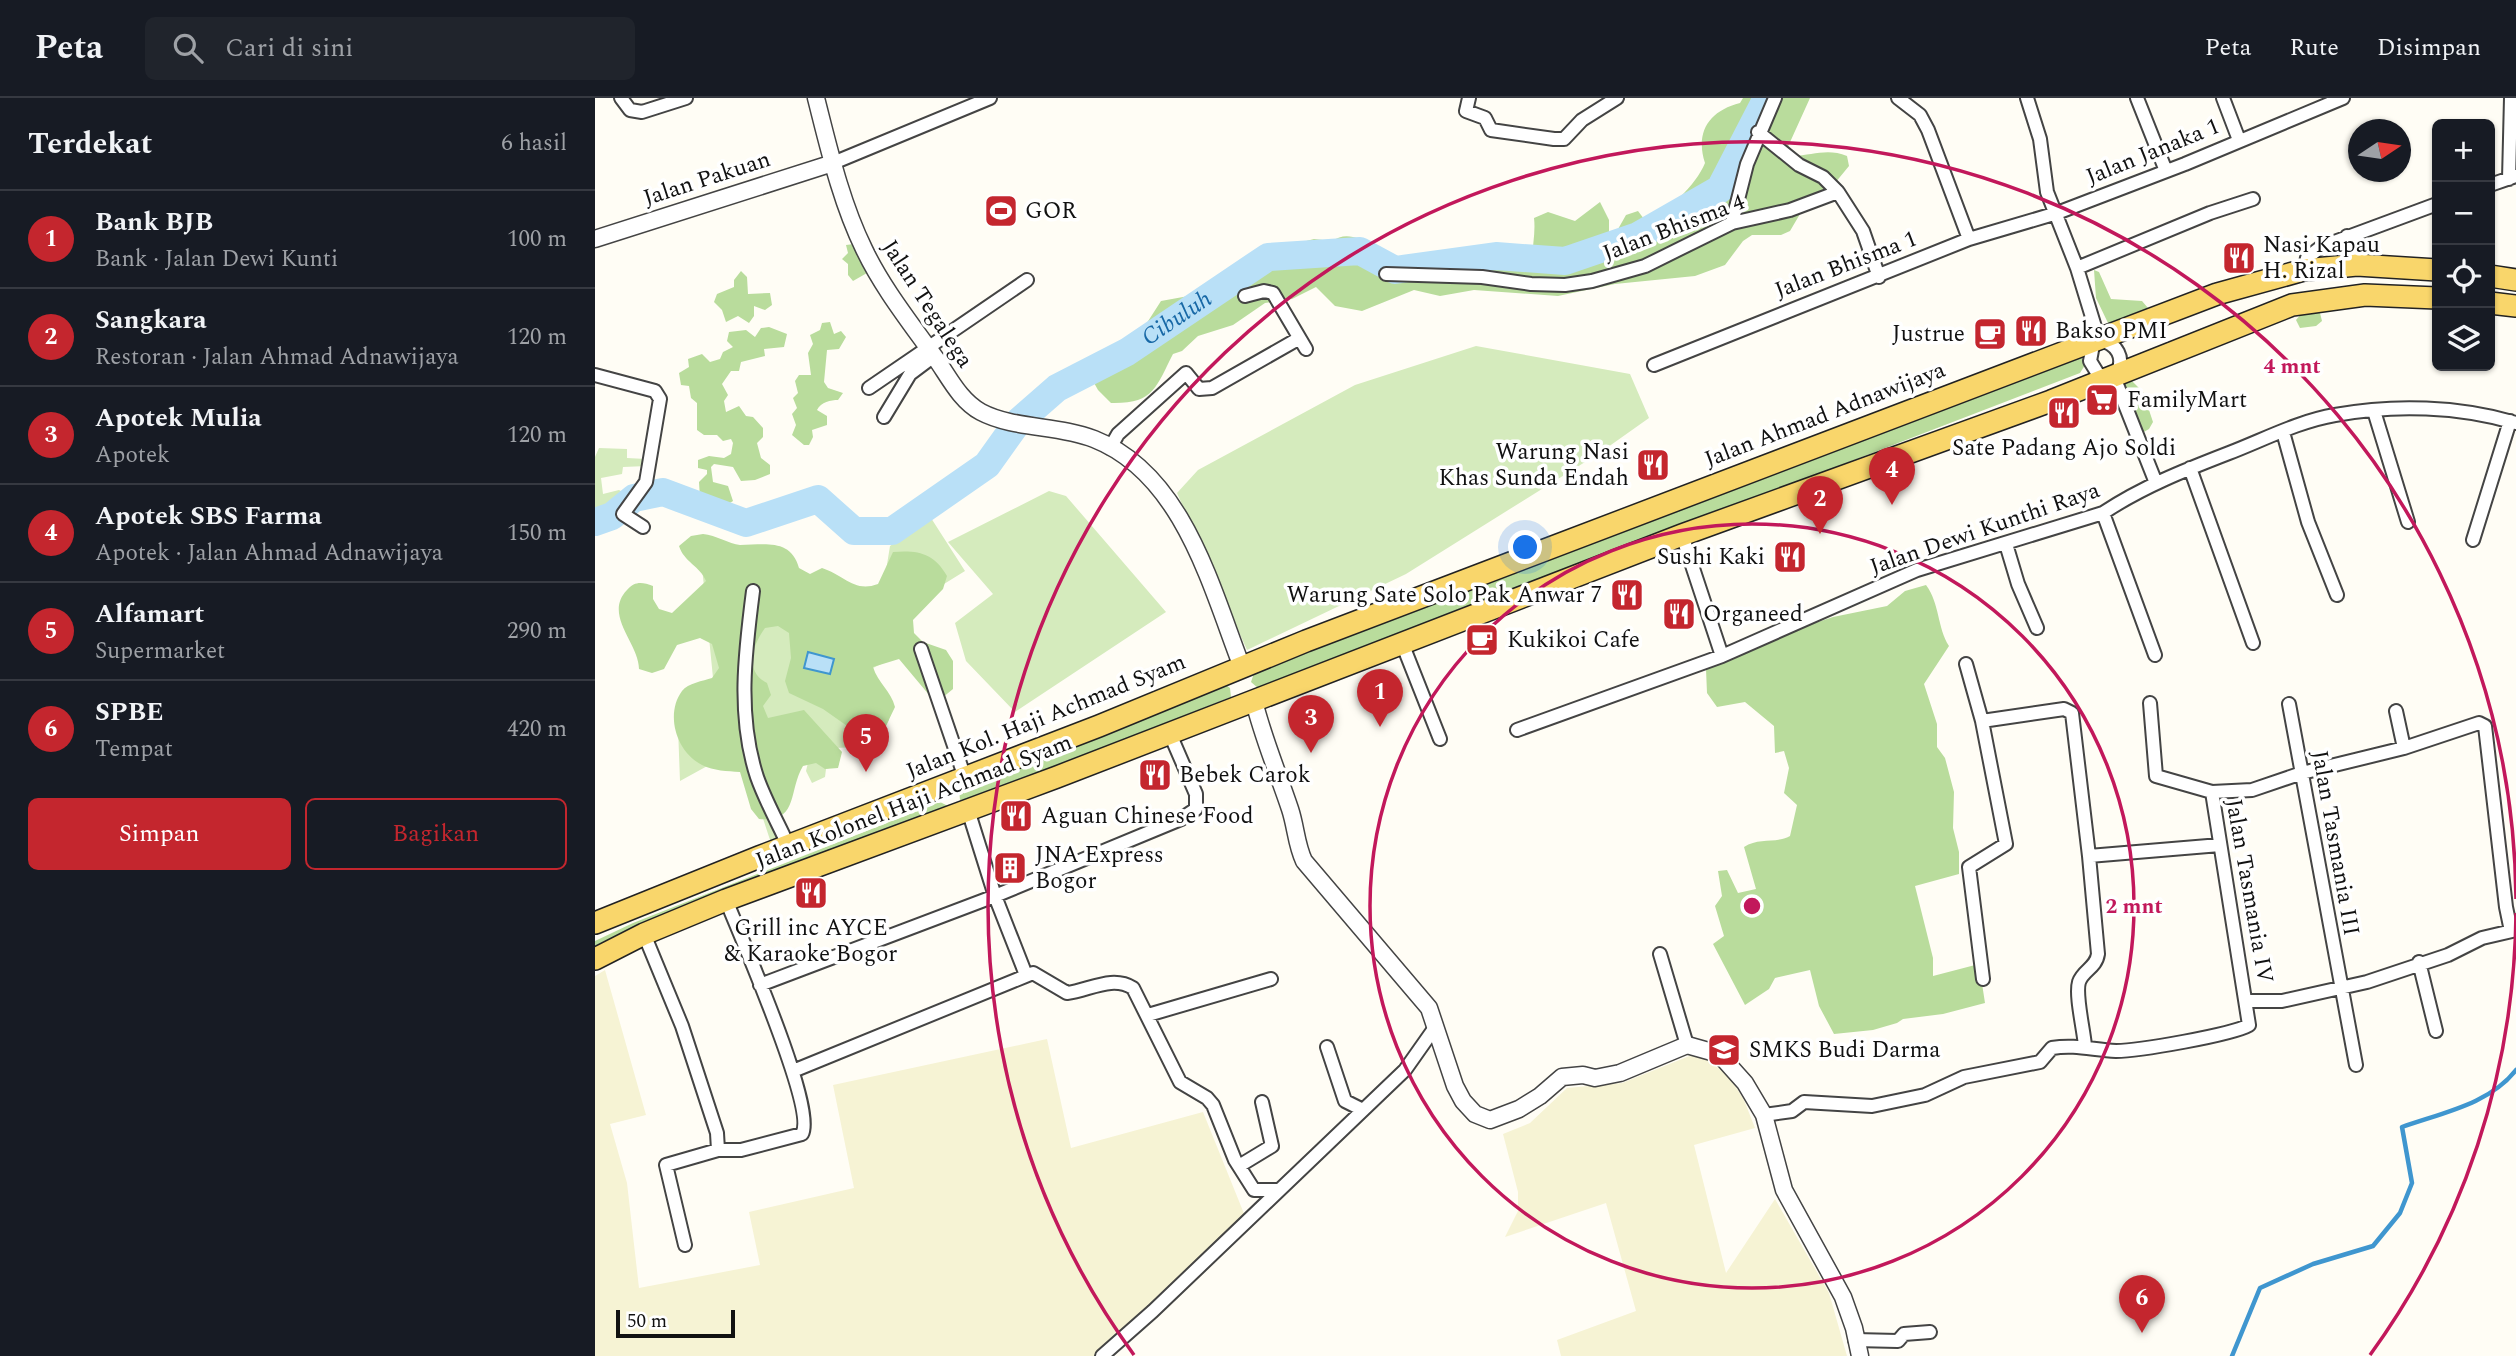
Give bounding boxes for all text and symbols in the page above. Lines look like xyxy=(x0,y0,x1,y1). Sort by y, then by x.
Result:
search box xyxy=(145,17,635,80)
text: Peta xyxy=(35,23,103,73)
text: Cari di sini xyxy=(225,28,353,68)
icon: search xyxy=(169,29,207,67)
text: Peta xyxy=(2205,30,2251,66)
text: Rute xyxy=(2289,30,2339,66)
text: Disimpan xyxy=(2377,30,2481,66)
street label: Jalan Janaka 1 xyxy=(2081,109,2225,195)
north arrow xyxy=(2348,119,2411,182)
map controls xyxy=(2432,119,2495,371)
button: + xyxy=(2432,119,2495,182)
text: Terdekat xyxy=(28,121,152,167)
text: 6 hasil xyxy=(501,126,567,161)
street label: Jalan Pakuan xyxy=(639,142,775,216)
button: − xyxy=(2432,182,2495,245)
street label: Jalan Bhisma 4 xyxy=(1598,185,1751,271)
sports icon: GOR xyxy=(982,192,1020,230)
place label: GOR xyxy=(1025,194,1077,229)
text: Bank BJB xyxy=(95,202,213,242)
text: 1 xyxy=(45,222,57,257)
text: 100 m xyxy=(507,222,567,257)
street label: Jalan Bhisma 1 xyxy=(1770,222,1922,308)
place label: Nasi Kapau H. Rizal xyxy=(2263,228,2380,289)
street label: Jalan Tegalega xyxy=(872,233,982,375)
restaurant icon: Nasi Kapau H. Rizal xyxy=(2220,239,2258,277)
text: Bank · Jalan Dewi Kunti xyxy=(95,242,338,277)
button: locate xyxy=(2432,245,2495,308)
water label: Cibuluh xyxy=(1134,282,1219,355)
text: Sangkara xyxy=(95,300,207,340)
button: layers xyxy=(2432,308,2495,371)
restaurant icon: Bakso PMI xyxy=(2012,312,2050,350)
place label: Bakso PMI xyxy=(2055,314,2167,349)
cafe icon: Justrue xyxy=(1971,315,2009,353)
place label: Justrue xyxy=(1892,317,1965,352)
text: 2 xyxy=(45,320,57,355)
text: 120 m xyxy=(507,320,567,355)
text: Restoran · Jalan Ahmad Adnawijaya xyxy=(95,340,459,375)
text: 4 mnt xyxy=(2263,351,2321,383)
street label: Jalan Ahmad Adnawijaya xyxy=(1699,353,1951,477)
supermarket icon: FamilyMart xyxy=(2083,381,2121,419)
place label: FamilyMart xyxy=(2127,383,2247,418)
restaurant icon: Sate Padang Ajo Soldi xyxy=(2045,394,2083,432)
text: Apotek Mulia xyxy=(95,398,262,438)
text: 3 xyxy=(45,418,57,453)
text: 120 m xyxy=(507,418,567,453)
place label: Sate Padang Ajo Soldi xyxy=(1952,431,2176,466)
place label: Warung Nasi Khas Sunda Endah xyxy=(1439,435,1629,496)
text: Apotek xyxy=(95,438,170,473)
restaurant icon: Warung Nasi Khas Sunda Endah xyxy=(1634,446,1672,484)
pin: 4 xyxy=(1869,447,1915,505)
street label: Jalan Dewi Kunthi Raya xyxy=(1865,473,2105,585)
pin: 2 xyxy=(1797,476,1843,534)
text: Apotek SBS Farma xyxy=(95,496,322,536)
text: 4 xyxy=(45,516,57,551)
text: 150 m xyxy=(507,516,567,551)
your location xyxy=(1508,530,1542,564)
text: Apotek · Jalan Ahmad Adnawijaya xyxy=(95,536,443,571)
restaurant icon: Sushi Kaki xyxy=(1771,538,1809,576)
place label: Sushi Kaki xyxy=(1657,540,1765,575)
restaurant icon: Warung Sate Solo Pak Anwar 7 xyxy=(1608,576,1646,614)
place label: Warung Sate Solo Pak Anwar 7 xyxy=(1287,578,1602,613)
text: Alfamart xyxy=(95,594,204,634)
restaurant icon: Organeed xyxy=(1660,595,1698,633)
place label: Organeed xyxy=(1703,597,1803,632)
text: 5 xyxy=(45,614,57,649)
text: 290 m xyxy=(507,614,567,649)
cafe icon: Kukikoi Cafe xyxy=(1463,621,1501,659)
place label: Kukikoi Cafe xyxy=(1507,623,1640,658)
text: Supermarket xyxy=(95,634,225,669)
street label: Jalan Kol. Haji Achmad Syam xyxy=(901,645,1191,789)
pin: 1 xyxy=(1357,669,1403,727)
text: SPBE xyxy=(95,692,164,732)
pin: 3 xyxy=(1288,695,1334,753)
text: 6 xyxy=(45,712,57,747)
text: 420 m xyxy=(507,712,567,747)
pin: 5 xyxy=(843,714,889,772)
street label: Jalan Kolonel Haji Achmad Syam xyxy=(751,725,1077,879)
text: Tempat xyxy=(95,732,173,767)
street label: Jalan Tasmania III xyxy=(2301,748,2369,938)
restaurant icon: Bebek Carok xyxy=(1136,756,1174,794)
place label: Bebek Carok xyxy=(1179,758,1311,793)
street label: Jalan Tasmania IV xyxy=(2216,796,2282,986)
restaurant icon: Aguan Chinese Food xyxy=(997,797,1035,835)
button: Simpan xyxy=(28,798,291,870)
button: Bagikan xyxy=(305,798,567,870)
place label: Aguan Chinese Food xyxy=(1041,799,1254,834)
place label: JNA Express Bogor xyxy=(1035,838,1164,899)
building icon: JNA Express Bogor xyxy=(991,849,1029,887)
restaurant icon: Grill inc AYCE & Karaoke Bogor xyxy=(792,874,830,912)
text: 2 mnt xyxy=(2105,891,2163,923)
centre of rings xyxy=(1740,894,1764,918)
place label: Grill inc AYCE & Karaoke Bogor xyxy=(724,911,898,972)
school or university icon: SMKS Budi Darma xyxy=(1705,1031,1743,1069)
place label: SMKS Budi Darma xyxy=(1749,1033,1941,1068)
pin: 6 xyxy=(2119,1275,2165,1333)
scale bar xyxy=(616,1307,735,1339)
text: 50 m xyxy=(627,1307,667,1336)

